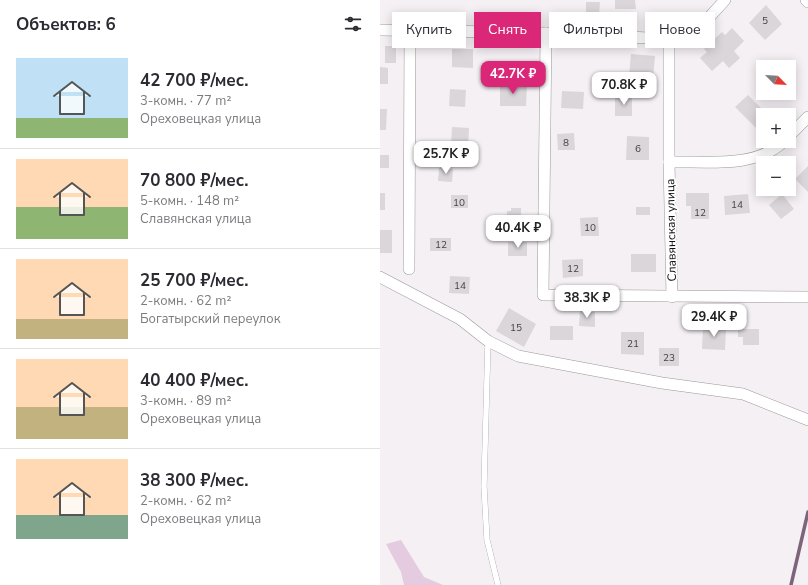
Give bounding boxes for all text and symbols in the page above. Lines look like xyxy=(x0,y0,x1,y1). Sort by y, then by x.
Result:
chip: Купить xyxy=(392,12,466,48)
chip: Снять xyxy=(474,12,541,48)
chip: Фильтры xyxy=(549,12,637,48)
chip: Новое xyxy=(645,12,715,48)
text: Объектов: 6 xyxy=(16,13,116,36)
icon: filters xyxy=(342,13,364,35)
house number: 5 xyxy=(762,14,768,28)
north arrow xyxy=(756,60,796,100)
map controls xyxy=(756,60,796,196)
pin: 42.7K ₽ xyxy=(476,61,550,95)
text: 42.7K ₽ xyxy=(490,65,536,83)
text: 42 700 ₽/мес. xyxy=(140,69,248,92)
pin: 70.8K ₽ xyxy=(587,72,661,106)
icon: home xyxy=(48,74,96,122)
text: 70.8K ₽ xyxy=(601,76,647,94)
text: 3-комн. · 77 m² xyxy=(140,92,231,110)
button: + xyxy=(756,108,796,148)
text: Ореховецкая улица xyxy=(140,110,261,128)
house number: 8 xyxy=(563,136,569,150)
pin: 25.7K ₽ xyxy=(409,141,483,175)
house number: 6 xyxy=(635,142,641,156)
text: 25.7K ₽ xyxy=(423,145,469,163)
button: − xyxy=(756,156,796,196)
text: 70 800 ₽/мес. xyxy=(140,169,248,192)
icon: home xyxy=(48,175,96,223)
street label: Славянская улица xyxy=(662,178,680,282)
text: 5-комн. · 148 m² xyxy=(140,192,239,210)
house number: 10 xyxy=(453,196,465,210)
house number: 14 xyxy=(731,198,743,212)
house number: 12 xyxy=(694,206,706,220)
text: Славянская улица xyxy=(140,210,252,228)
pin: 40.4K ₽ xyxy=(481,215,555,249)
text: 40.4K ₽ xyxy=(495,219,541,237)
house number: 10 xyxy=(584,221,596,235)
house number: 12 xyxy=(435,238,447,252)
house number: 12 xyxy=(567,262,579,276)
text: 25 700 ₽/мес. xyxy=(140,269,248,292)
icon: home xyxy=(48,275,96,323)
house number: 14 xyxy=(454,279,466,293)
pin: 38.3K ₽ xyxy=(550,285,624,319)
text: 38.3K ₽ xyxy=(564,289,610,307)
text: 2-комн. · 62 m² xyxy=(140,292,231,310)
pin: 29.4K ₽ xyxy=(677,304,751,338)
text: 29.4K ₽ xyxy=(691,308,737,326)
text: Богатырский переулок xyxy=(140,310,280,328)
house number: 15 xyxy=(510,321,522,335)
house number: 21 xyxy=(627,337,639,351)
house number: 23 xyxy=(663,351,675,365)
text: 40 400 ₽/мес. xyxy=(140,369,248,392)
icon: home xyxy=(48,375,96,423)
text: 3-комн. · 89 m² xyxy=(140,392,231,410)
text: Ореховецкая улица xyxy=(140,410,261,428)
text: 38 300 ₽/мес. xyxy=(140,469,248,492)
icon: home xyxy=(48,475,96,523)
text: 2-комн. · 62 m² xyxy=(140,492,231,510)
text: Ореховецкая улица xyxy=(140,510,261,528)

